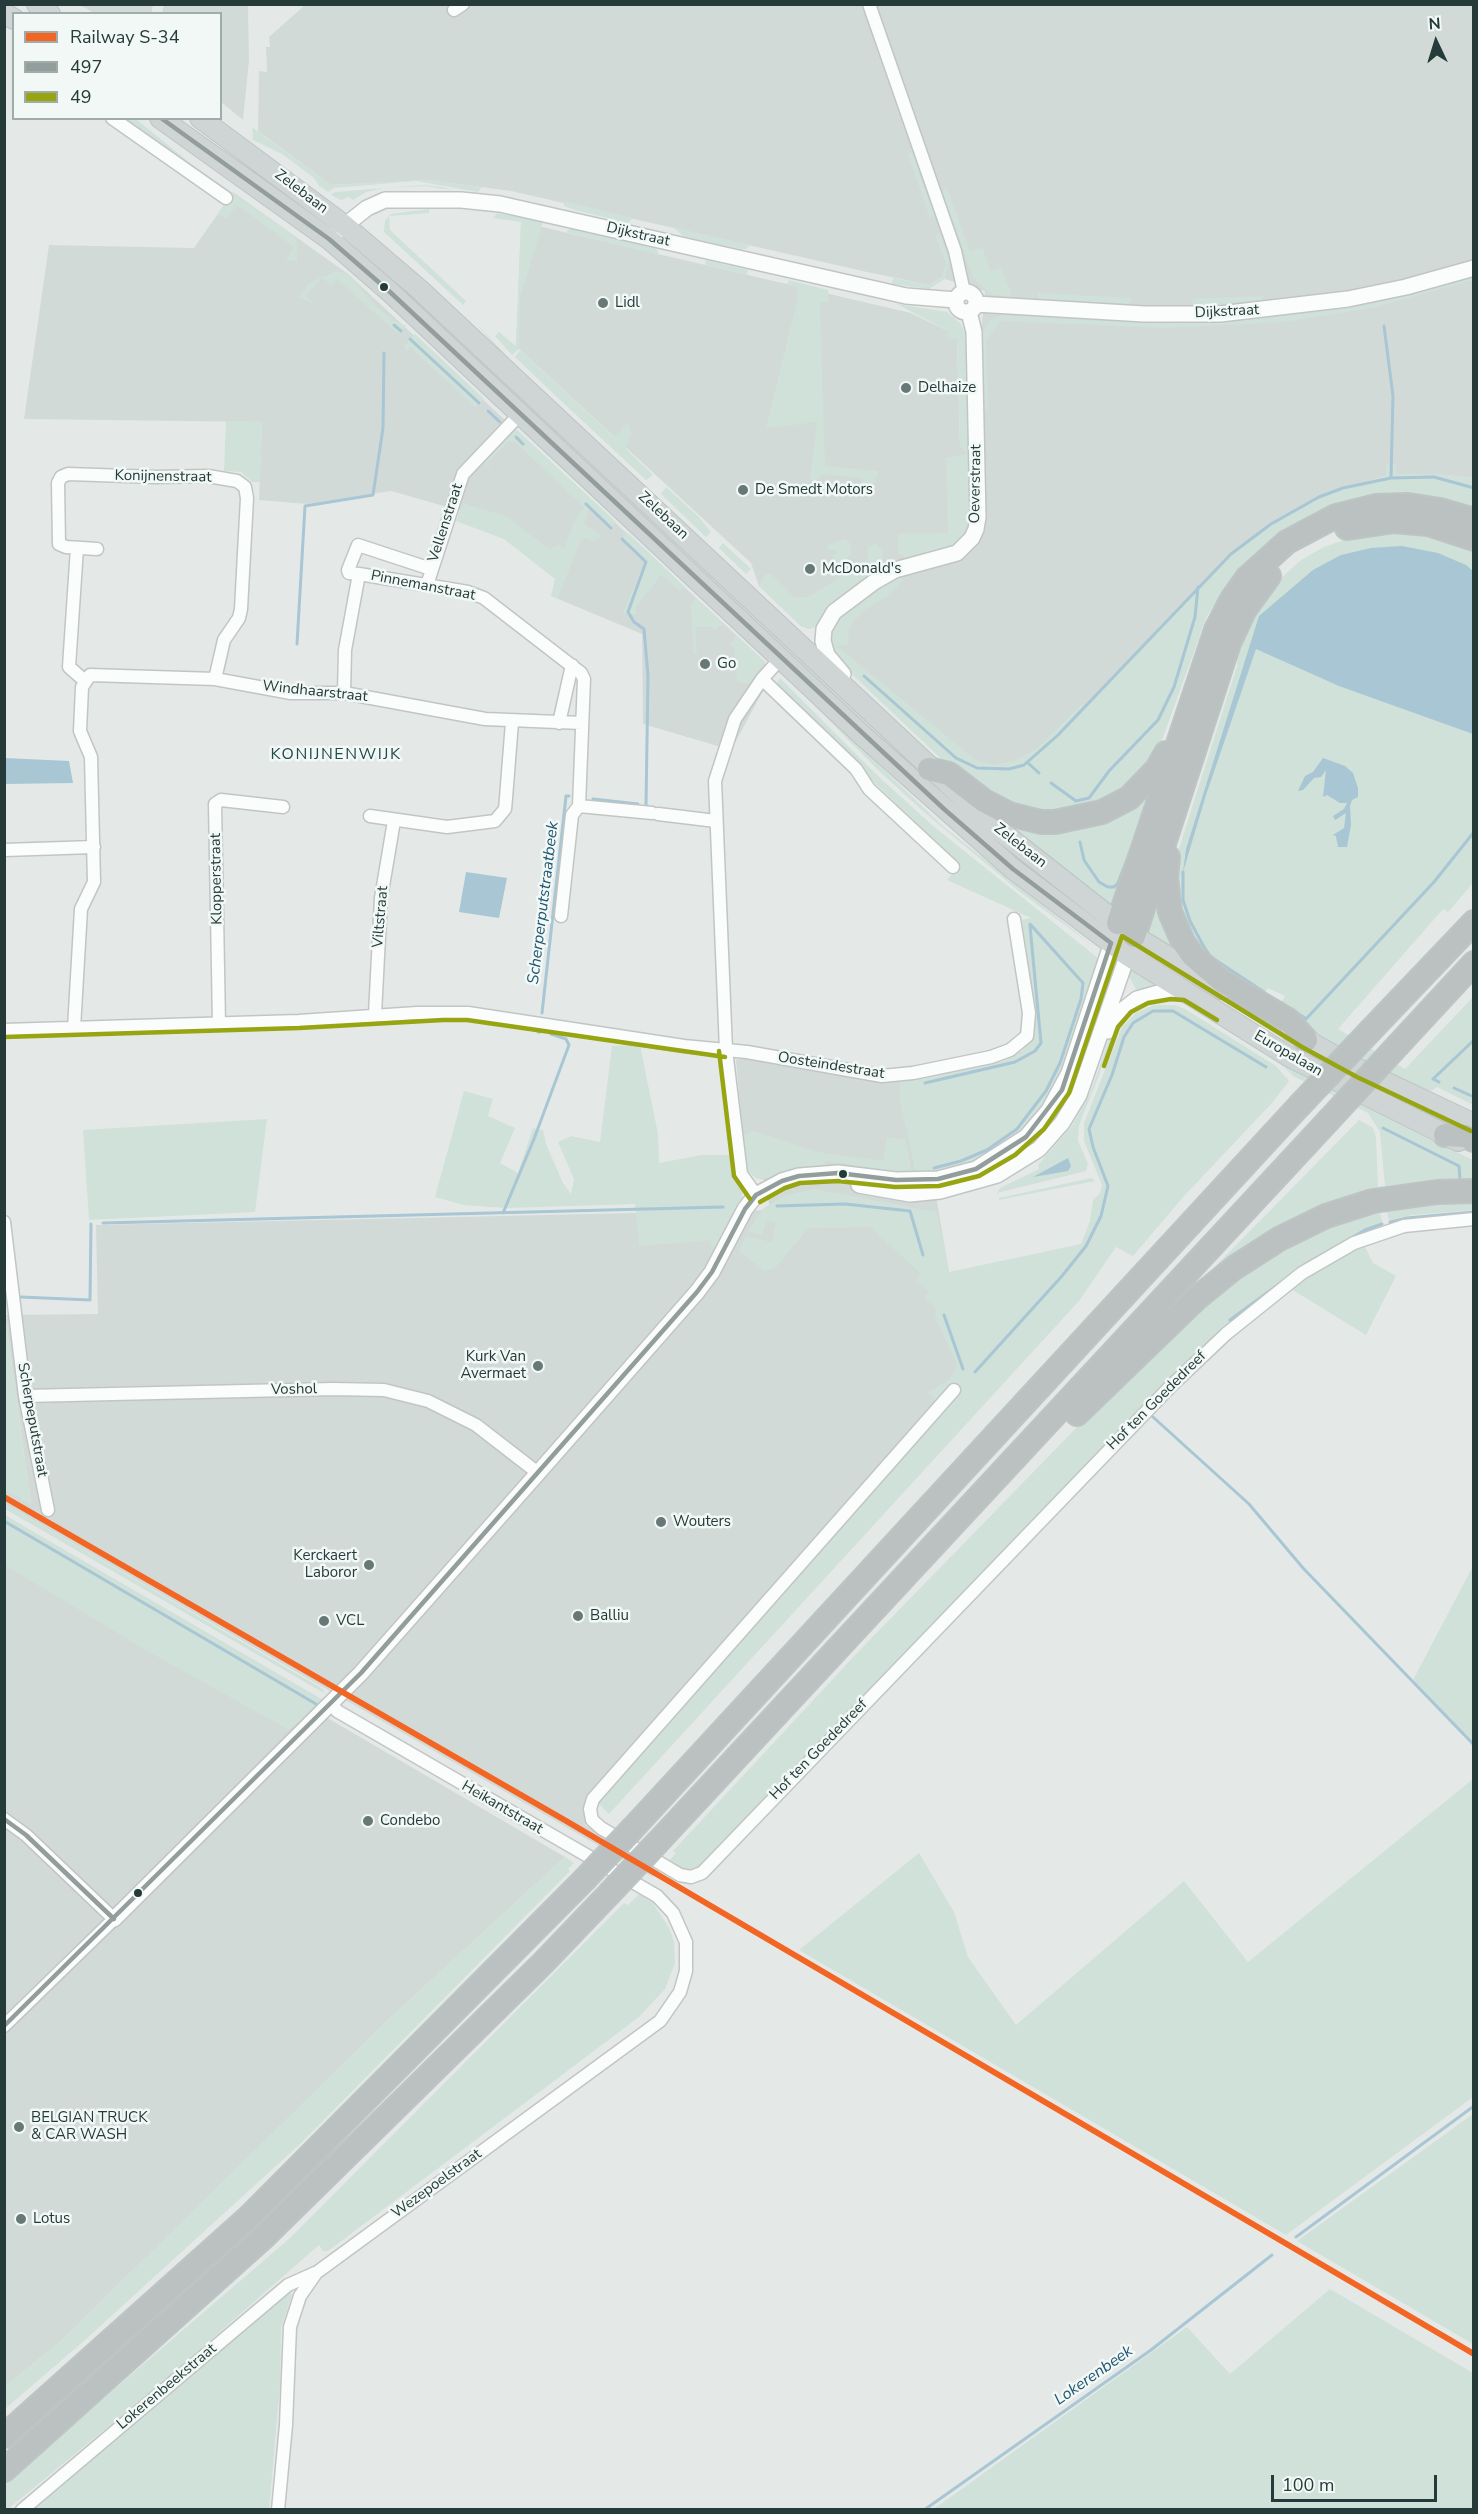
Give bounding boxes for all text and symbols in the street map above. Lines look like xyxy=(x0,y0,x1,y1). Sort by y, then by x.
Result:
legend xyxy=(12,12,222,120)
north arrow xyxy=(1406,12,1466,72)
text: N xyxy=(1428,13,1441,35)
text: Railway S-34 xyxy=(70,25,179,49)
text: 497 xyxy=(70,55,102,79)
text: 49 xyxy=(70,85,92,109)
street label: Zelebaan xyxy=(271,166,331,218)
street label: Dijkstraat xyxy=(605,219,671,251)
unlabelled marker xyxy=(378,281,390,293)
place label: Lidl xyxy=(615,294,640,312)
marker: Lidl xyxy=(596,296,610,310)
street label: Dijkstraat xyxy=(1194,301,1260,323)
place label: Delhaize xyxy=(918,379,976,397)
marker: Delhaize xyxy=(899,381,913,395)
street label: Oeverstraat xyxy=(966,444,986,524)
street label: Konijnenstraat xyxy=(114,467,212,487)
street label: Vellenstraat xyxy=(425,481,467,565)
place label: De Smedt Motors xyxy=(755,481,873,499)
marker: De Smedt Motors xyxy=(736,483,750,497)
street label: Zelebaan xyxy=(634,488,692,544)
place label: McDonald's xyxy=(822,560,901,578)
marker: McDonald's xyxy=(803,562,817,576)
street label: Pinnemanstraat xyxy=(369,567,477,605)
place label: Go xyxy=(717,655,736,673)
marker: Go xyxy=(698,657,712,671)
street label: Windhaarstraat xyxy=(261,678,369,706)
district label: KONIJNENWIJK xyxy=(271,745,401,765)
street label: Zelebaan xyxy=(990,820,1050,872)
water label: Scherperputstraatbeek xyxy=(524,821,564,985)
street label: Klopperstraat xyxy=(207,833,227,925)
street label: Viltstraat xyxy=(369,885,393,949)
street label: Europalaan xyxy=(1250,1027,1326,1081)
street label: Oosteindestraat xyxy=(776,1049,886,1083)
unlabelled marker xyxy=(837,1168,849,1180)
place label: Kurk Van Avermaet xyxy=(460,1348,526,1383)
street label: Hof ten Goededreef xyxy=(1104,1348,1210,1454)
marker: Kurk Van Avermaet xyxy=(531,1359,545,1373)
street label: Scherpeputstraat xyxy=(13,1361,51,1479)
street label: Voshol xyxy=(271,1381,317,1399)
place label: Wouters xyxy=(673,1513,731,1531)
marker: Wouters xyxy=(654,1515,668,1529)
place label: Kerckaert Laboror xyxy=(293,1547,357,1582)
marker: Kerckaert Laboror xyxy=(362,1558,376,1572)
place label: Balliu xyxy=(590,1607,629,1625)
marker: Balliu xyxy=(571,1609,585,1623)
place label: VCL xyxy=(336,1612,364,1630)
marker: VCL xyxy=(317,1614,331,1628)
street label: Hof ten Goededreef xyxy=(766,1696,872,1804)
street label: Heikantstraat xyxy=(458,1777,546,1839)
place label: Condebo xyxy=(380,1812,440,1830)
marker: Condebo xyxy=(361,1814,375,1828)
unlabelled marker xyxy=(132,1887,144,1899)
place label: BELGIAN TRUCK & CAR WASH xyxy=(31,2109,148,2144)
marker: BELGIAN TRUCK & CAR WASH xyxy=(12,2120,26,2134)
street label: Wezepoelstraat xyxy=(389,2145,485,2223)
place label: Lotus xyxy=(33,2210,70,2228)
marker: Lotus xyxy=(14,2212,28,2226)
street label: Lokerenbeekstraat xyxy=(114,2340,220,2434)
water label: Lokerenbeek xyxy=(1051,2342,1137,2410)
scale bar xyxy=(1274,2463,1440,2501)
text: 100 m xyxy=(1282,2473,1334,2497)

